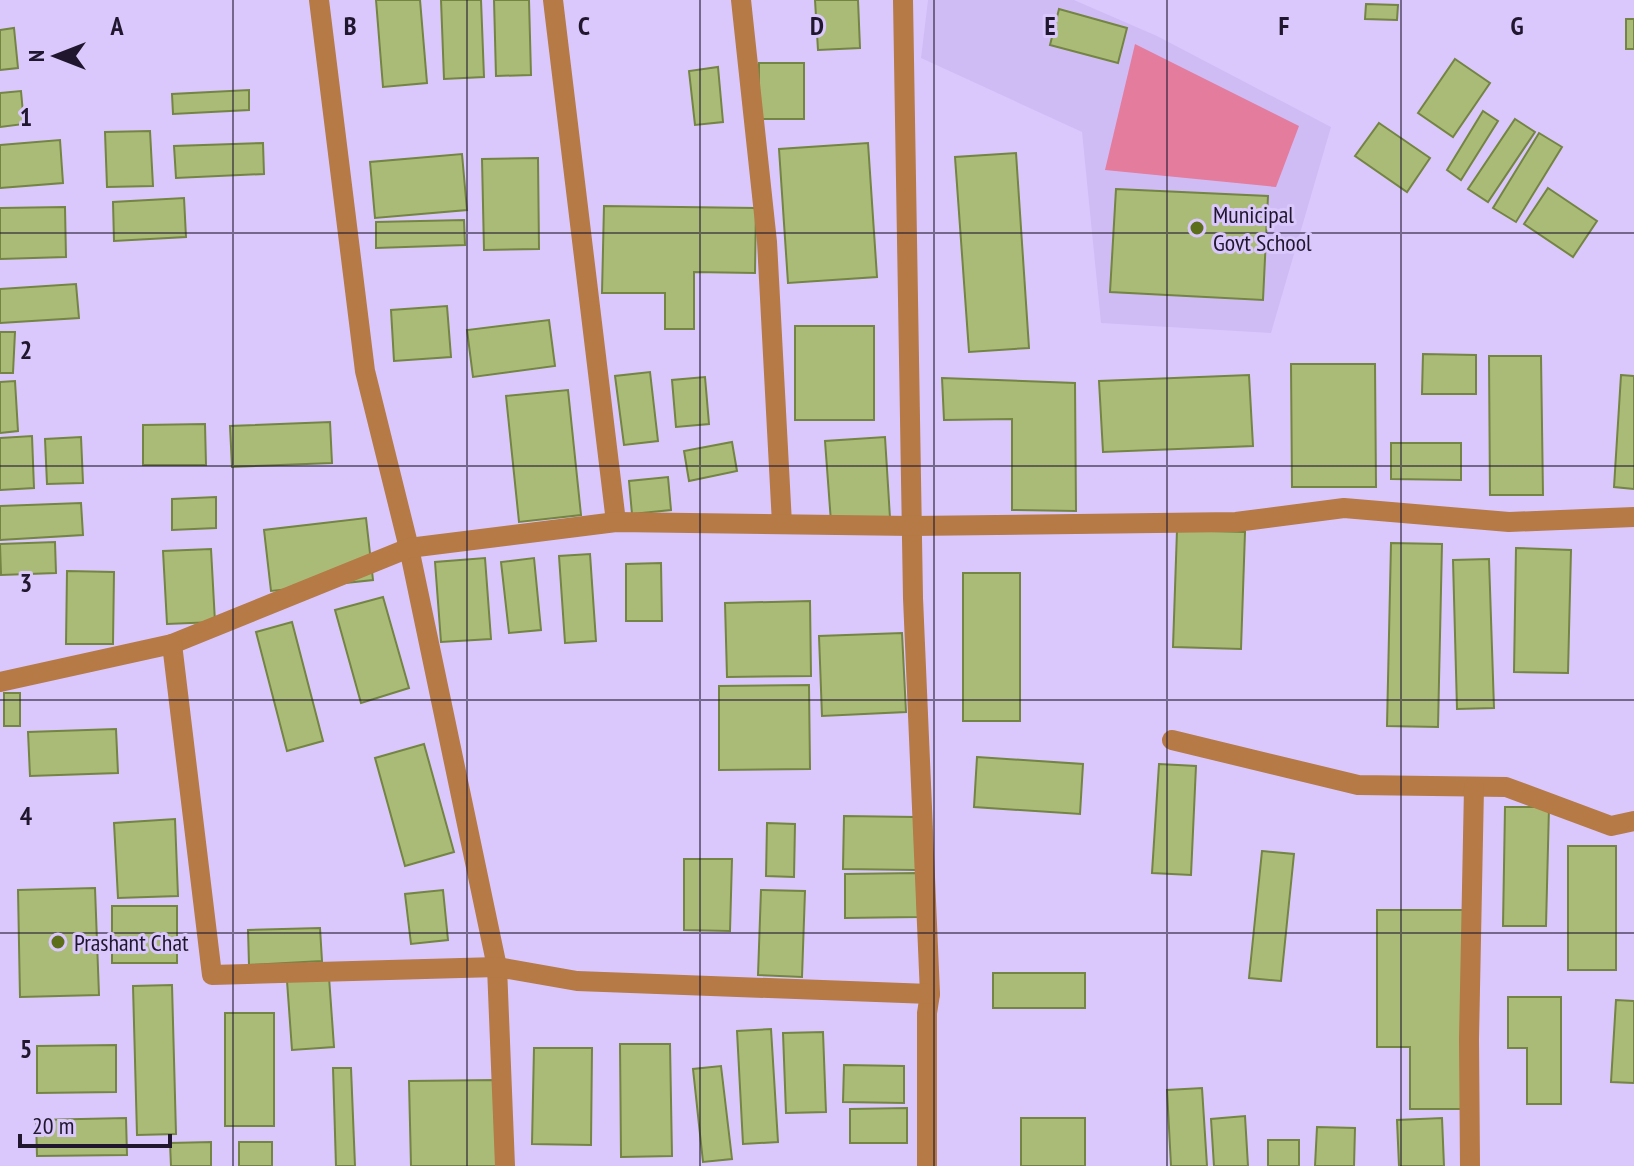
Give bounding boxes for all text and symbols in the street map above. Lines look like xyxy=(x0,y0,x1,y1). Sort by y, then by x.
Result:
text: A xyxy=(109,9,124,42)
text: B xyxy=(344,9,357,42)
text: C xyxy=(578,9,590,42)
text: D xyxy=(810,9,824,42)
text: E xyxy=(1044,9,1056,42)
text: F xyxy=(1279,9,1290,42)
text: G xyxy=(1510,9,1524,42)
north arrow xyxy=(16,16,96,96)
text: N xyxy=(22,50,50,62)
text: 1 xyxy=(20,100,32,133)
place label: Municipal Govt School xyxy=(1213,199,1312,258)
marker: Municipal Govt School xyxy=(1188,219,1206,237)
text: 2 xyxy=(20,333,32,366)
text: 3 xyxy=(20,566,32,599)
text: 4 xyxy=(20,799,33,832)
place label: Prashant Chat xyxy=(74,927,189,958)
marker: Prashant Chat xyxy=(49,933,67,951)
text: 5 xyxy=(20,1032,32,1065)
scale bar xyxy=(20,1098,170,1148)
text: 20 m xyxy=(32,1110,74,1141)

